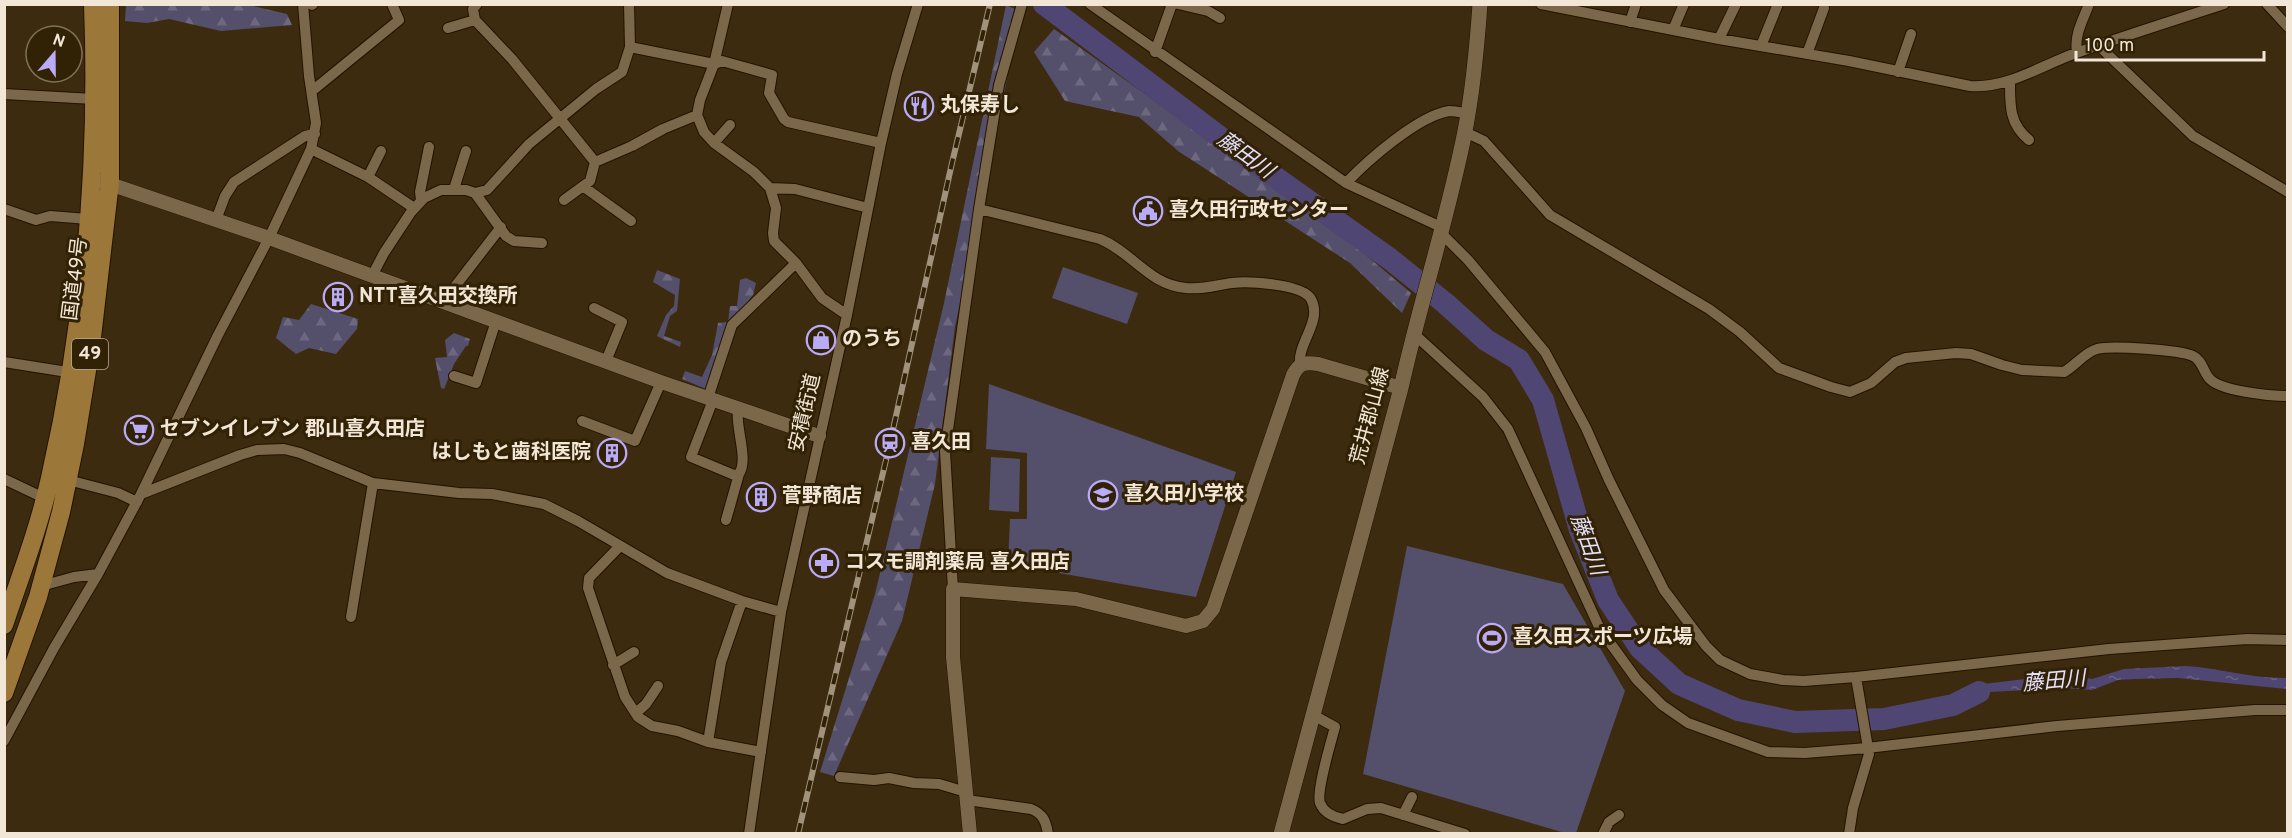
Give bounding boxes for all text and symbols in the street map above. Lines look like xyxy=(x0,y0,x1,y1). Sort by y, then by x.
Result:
north arrow xyxy=(24,24,84,84)
scale bar xyxy=(2076,24,2264,62)
text: N xyxy=(50,30,67,53)
text: 100 m xyxy=(2085,35,2134,58)
restaurant icon: 丸保寿し xyxy=(903,90,935,122)
place label: 丸保寿し xyxy=(940,93,1020,119)
water label: 藤田川 xyxy=(1212,127,1280,187)
public building icon: 喜久田行政センター xyxy=(1132,195,1164,227)
place label: 喜久田行政センター xyxy=(1169,198,1349,224)
street label: 国道49号 xyxy=(58,236,94,322)
building icon: NTT喜久田交換所 xyxy=(322,281,354,313)
place label: NTT喜久田交換所 xyxy=(359,284,518,310)
shop icon: のうち xyxy=(805,324,837,356)
place label: のうち xyxy=(842,327,902,353)
road number: 49 xyxy=(72,339,108,369)
street label: 荒井郡山線 xyxy=(1346,364,1396,468)
street label: 安積街道 xyxy=(784,371,828,455)
supermarket icon: セブンイレブン 郡山喜久田店 xyxy=(123,414,155,446)
place label: セブンイレブン 郡山喜久田店 xyxy=(160,417,425,443)
station icon: 喜久田 xyxy=(874,427,906,459)
place label: 喜久田 xyxy=(911,430,971,456)
building icon: はしもと歯科医院 xyxy=(596,437,628,469)
place label: はしもと歯科医院 xyxy=(431,440,591,466)
school or university icon: 喜久田小学校 xyxy=(1087,479,1119,511)
building icon: 菅野商店 xyxy=(745,481,777,513)
place label: 喜久田小学校 xyxy=(1124,482,1244,508)
place label: 菅野商店 xyxy=(782,484,862,510)
water label: 藤田川 xyxy=(1564,511,1611,581)
pharmacy icon: コスモ調剤薬局 喜久田店 xyxy=(808,547,840,579)
place label: コスモ調剤薬局 喜久田店 xyxy=(845,550,1070,576)
sports icon: 喜久田スポーツ広場 xyxy=(1476,622,1508,654)
place label: 喜久田スポーツ広場 xyxy=(1513,625,1693,651)
water label: 藤田川 xyxy=(2021,666,2089,698)

